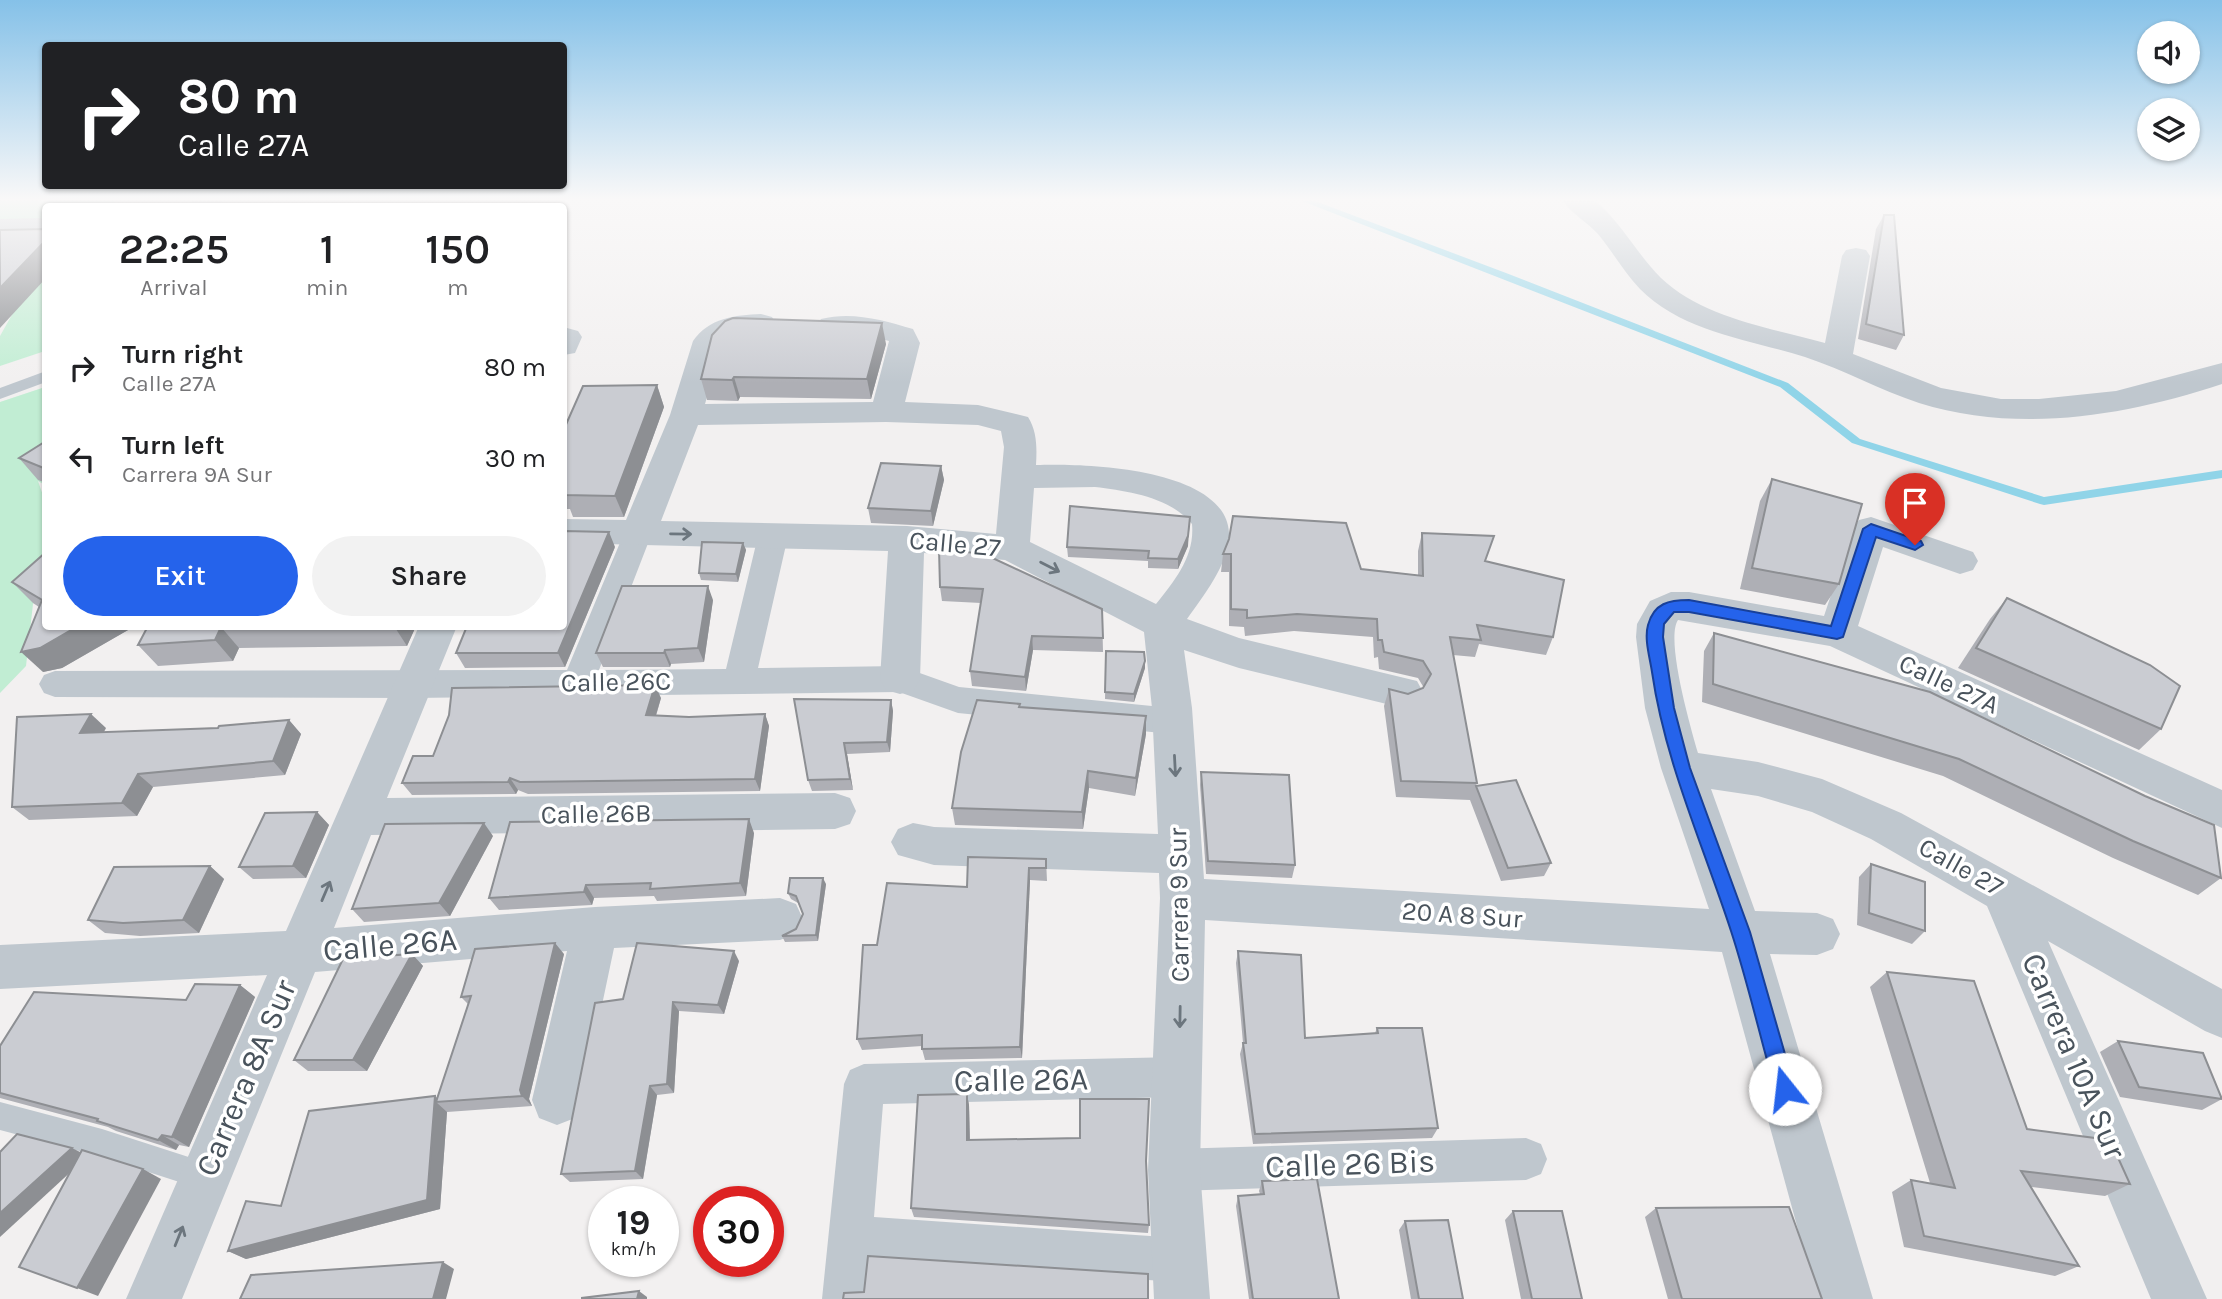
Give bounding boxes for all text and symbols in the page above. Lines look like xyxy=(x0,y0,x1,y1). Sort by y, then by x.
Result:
map controls xyxy=(2137,21,2200,161)
button: sound xyxy=(2137,21,2200,84)
text: 80 m xyxy=(178,68,300,125)
icon: right xyxy=(63,70,154,161)
button: layers xyxy=(2137,98,2200,161)
text: Calle 27A xyxy=(178,127,309,164)
text: 22:25 xyxy=(119,224,229,274)
text: 1 xyxy=(320,224,335,274)
text: 150 xyxy=(425,224,490,274)
text: Arrival xyxy=(140,274,208,301)
text: min xyxy=(306,274,348,301)
text: m xyxy=(447,274,468,301)
text: Turn right xyxy=(122,339,243,370)
icon: right xyxy=(63,349,101,387)
text: 80 m xyxy=(484,352,546,383)
text: Calle 27A xyxy=(122,370,216,397)
text: Turn left xyxy=(122,430,224,461)
icon: left xyxy=(63,440,101,478)
text: 30 m xyxy=(485,443,546,474)
text: Carrera 9A Sur xyxy=(122,461,272,488)
pin xyxy=(1885,473,1945,545)
icon: arrive xyxy=(1896,484,1934,522)
street label: Calle 27 xyxy=(908,525,1002,563)
one-way arrow xyxy=(669,527,692,541)
button: Exit xyxy=(63,536,298,616)
button: Share xyxy=(312,536,546,616)
one-way arrow xyxy=(1039,561,1060,575)
street label: Calle 27A xyxy=(1894,647,2004,721)
street label: Calle 26C xyxy=(561,666,671,698)
one-way arrow xyxy=(1168,754,1181,777)
street label: Calle 26B xyxy=(541,798,651,830)
street label: Carrera 9 Sur xyxy=(1162,827,1196,982)
street label: Calle 27 xyxy=(1913,831,2009,903)
one-way arrow xyxy=(320,881,333,903)
street label: 20 A 8 Sur xyxy=(1401,895,1524,935)
street label: Calle 26A xyxy=(321,921,459,969)
street label: Carrera 10A Sur xyxy=(2014,948,2134,1165)
street label: Carrera 8A Sur xyxy=(188,974,304,1182)
one-way arrow xyxy=(1173,1005,1186,1028)
position arrow xyxy=(1748,1052,1822,1126)
street label: Calle 26A xyxy=(953,1060,1089,1100)
street label: Calle 26 Bis xyxy=(1264,1143,1436,1185)
speed limit sign: 30 xyxy=(693,1186,784,1277)
text: 19 xyxy=(617,1202,650,1243)
one-way arrow xyxy=(174,1226,187,1247)
text: km/h xyxy=(611,1238,656,1260)

